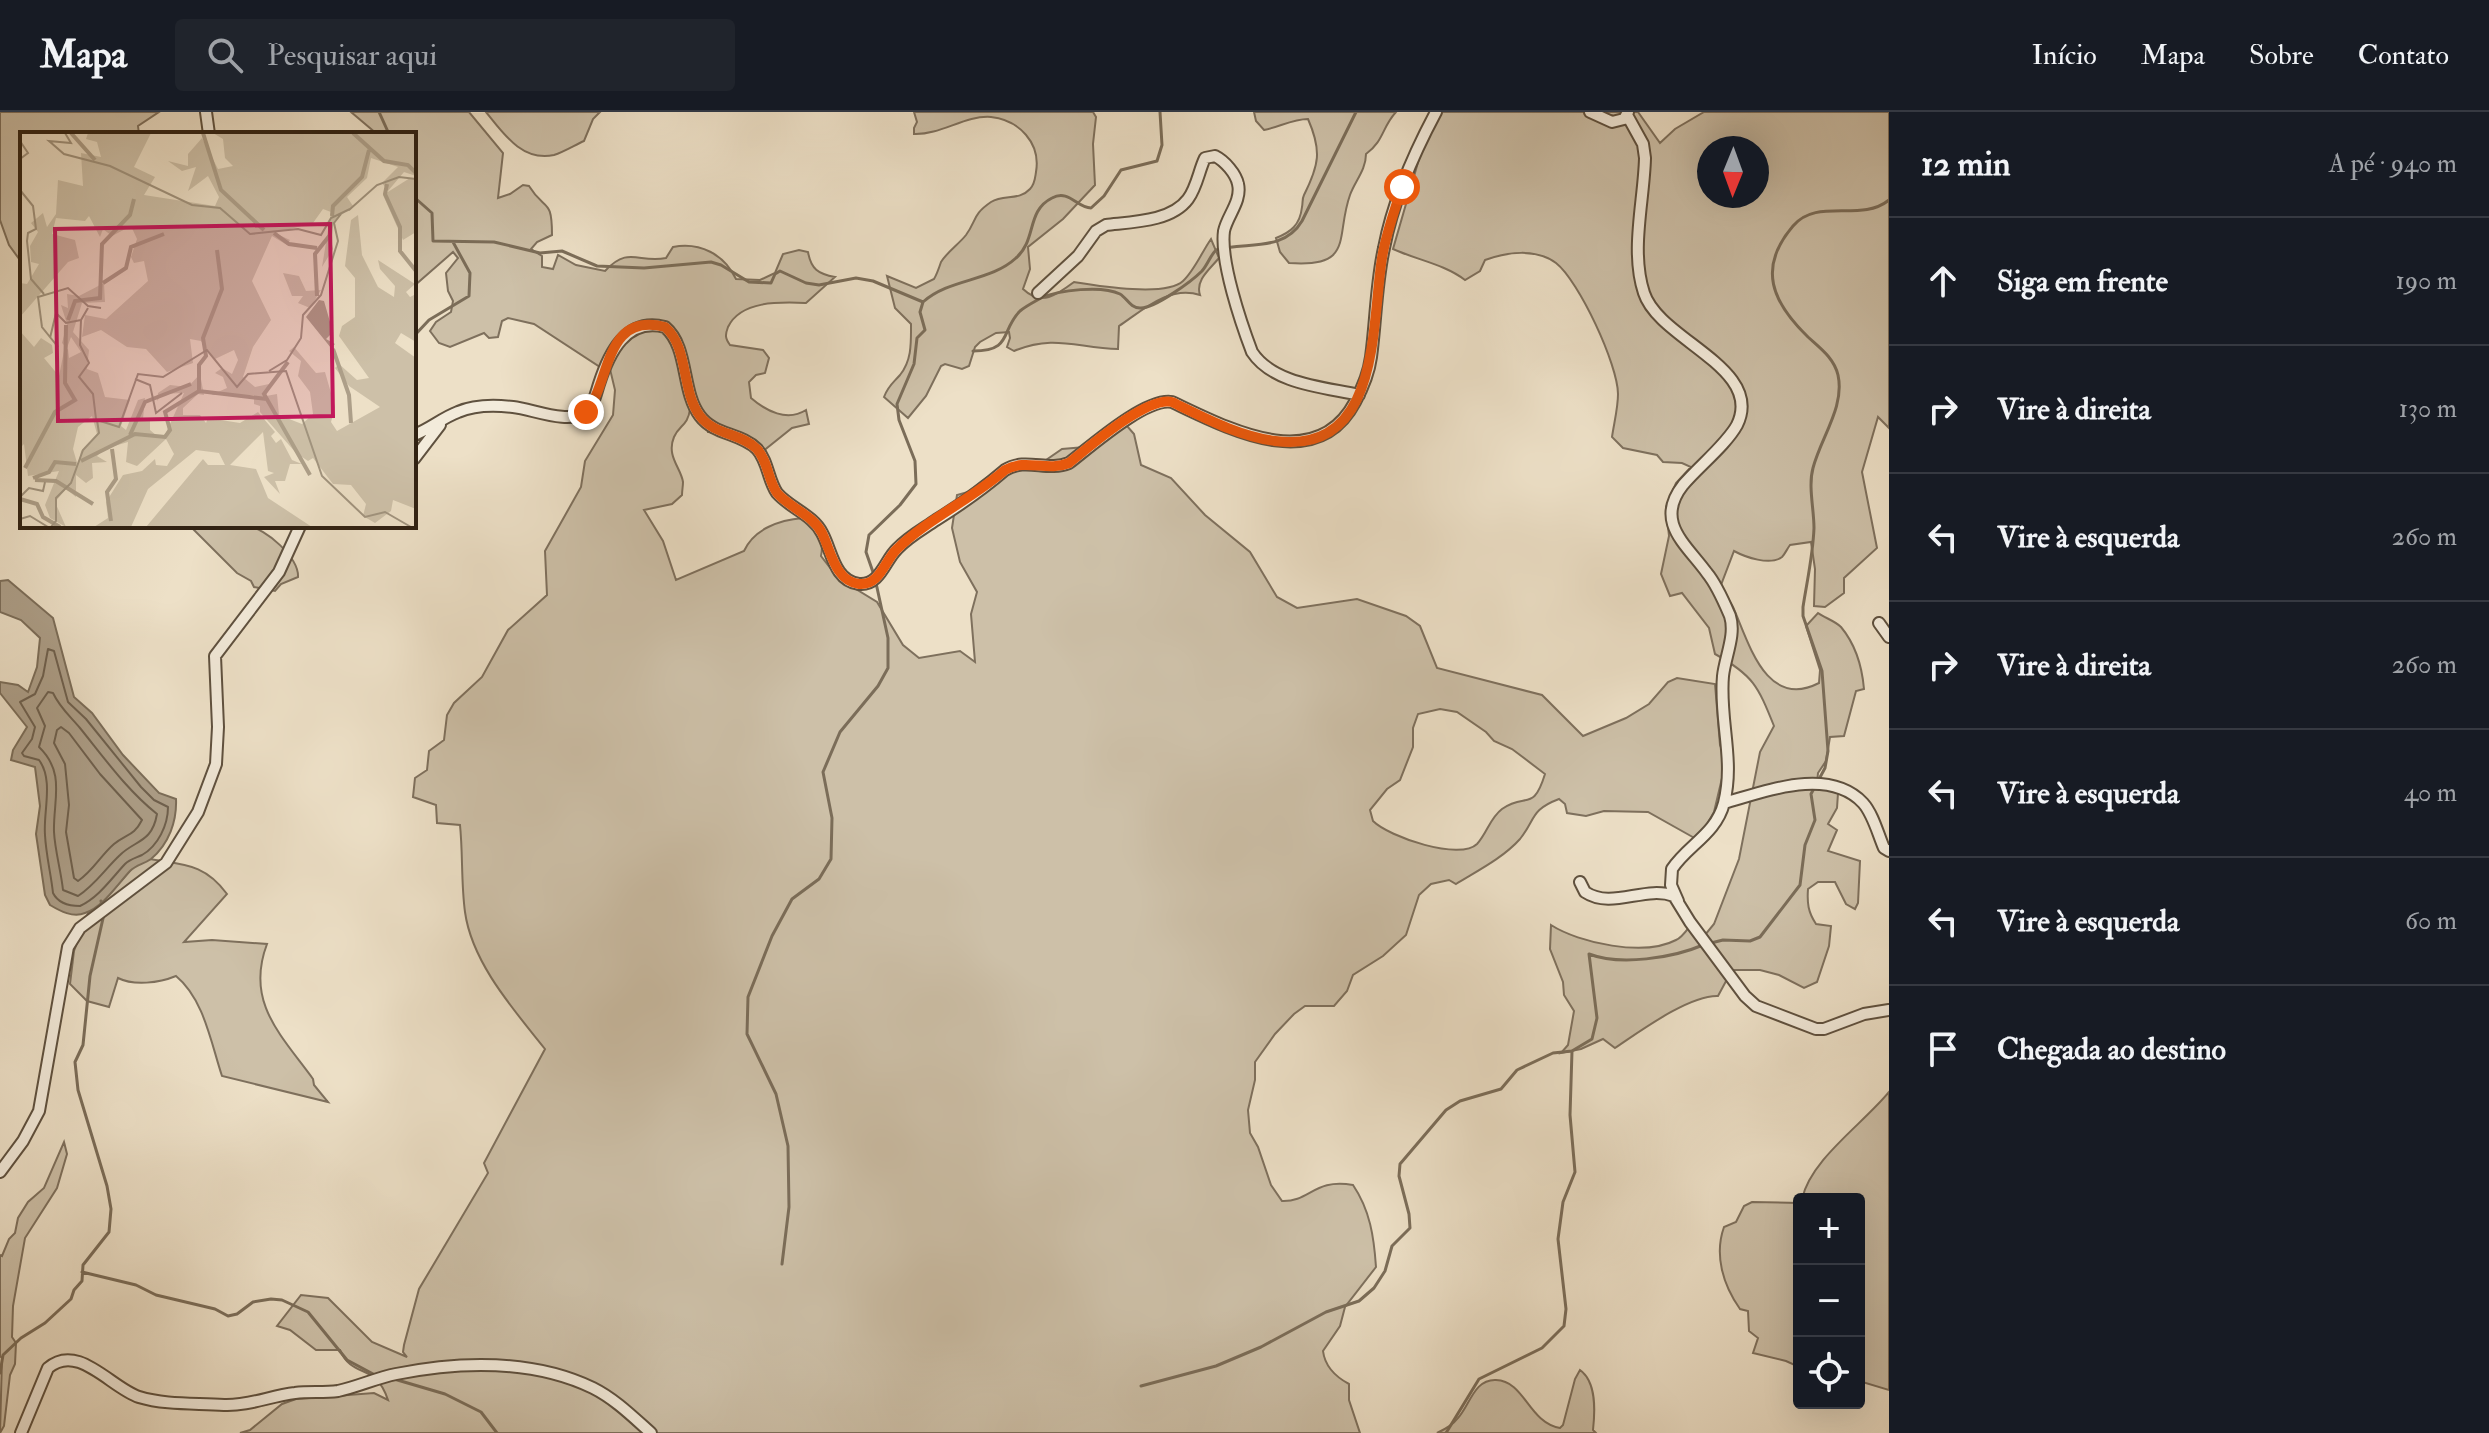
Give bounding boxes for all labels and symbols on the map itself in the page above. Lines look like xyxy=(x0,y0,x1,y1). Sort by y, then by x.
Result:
inset map xyxy=(20,132,416,528)
north arrow xyxy=(1697,136,1769,208)
route start xyxy=(1384,169,1420,205)
route end xyxy=(568,394,604,430)

